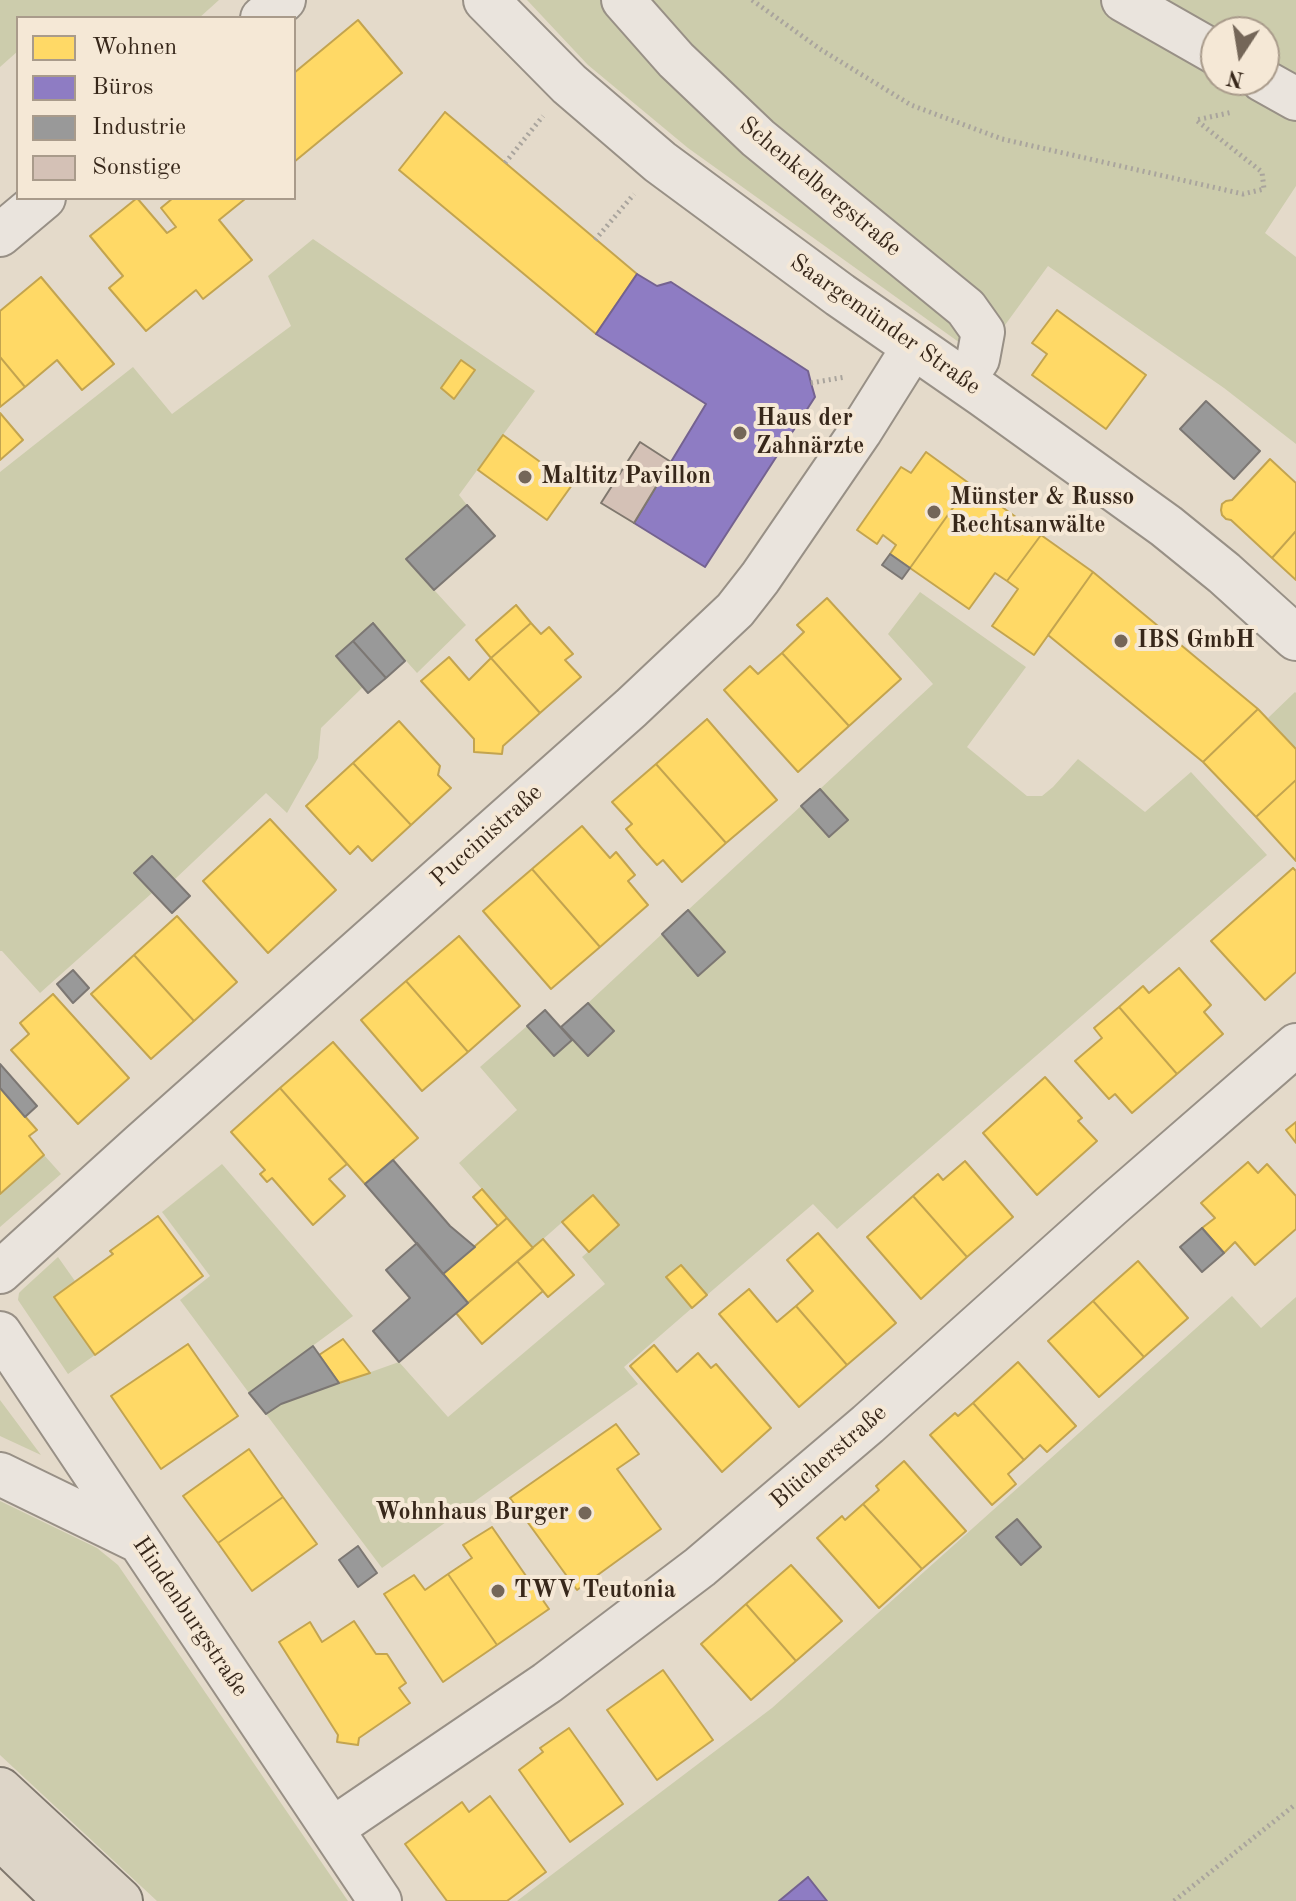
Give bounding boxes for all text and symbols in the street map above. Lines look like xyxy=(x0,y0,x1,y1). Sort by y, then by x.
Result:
legend xyxy=(16,16,296,200)
north arrow xyxy=(1200,16,1280,96)
text: Wohnen xyxy=(92,36,177,60)
text: N xyxy=(1225,65,1246,90)
text: Büros xyxy=(92,76,154,100)
street label: Schenkelbergstraße xyxy=(733,111,907,263)
text: Industrie xyxy=(92,116,186,140)
text: Sonstige xyxy=(92,156,181,180)
street label: Saargemünder Straße xyxy=(784,248,986,402)
place label: Haus der Zahnärzte xyxy=(756,405,864,461)
marker: Haus der Zahnärzte xyxy=(731,424,749,442)
place label: Maltitz Pavillon xyxy=(541,463,711,491)
marker: Maltitz Pavillon xyxy=(516,468,534,486)
place label: Münster & Russo Rechtsanwälte xyxy=(950,484,1134,540)
marker: Münster & Russo Rechtsanwälte xyxy=(925,503,943,521)
place label: IBS GmbH xyxy=(1137,627,1255,655)
marker: IBS GmbH xyxy=(1112,632,1130,650)
street label: Puccinistraße xyxy=(425,778,549,894)
street label: Blücherstraße xyxy=(765,1399,893,1515)
place label: Wohnhaus Burger xyxy=(375,1499,569,1527)
marker: Wohnhaus Burger xyxy=(576,1504,594,1522)
street label: Hindenburgstraße xyxy=(126,1531,254,1703)
place label: TWV Teutonia xyxy=(514,1577,676,1605)
marker: TWV Teutonia xyxy=(489,1582,507,1600)

